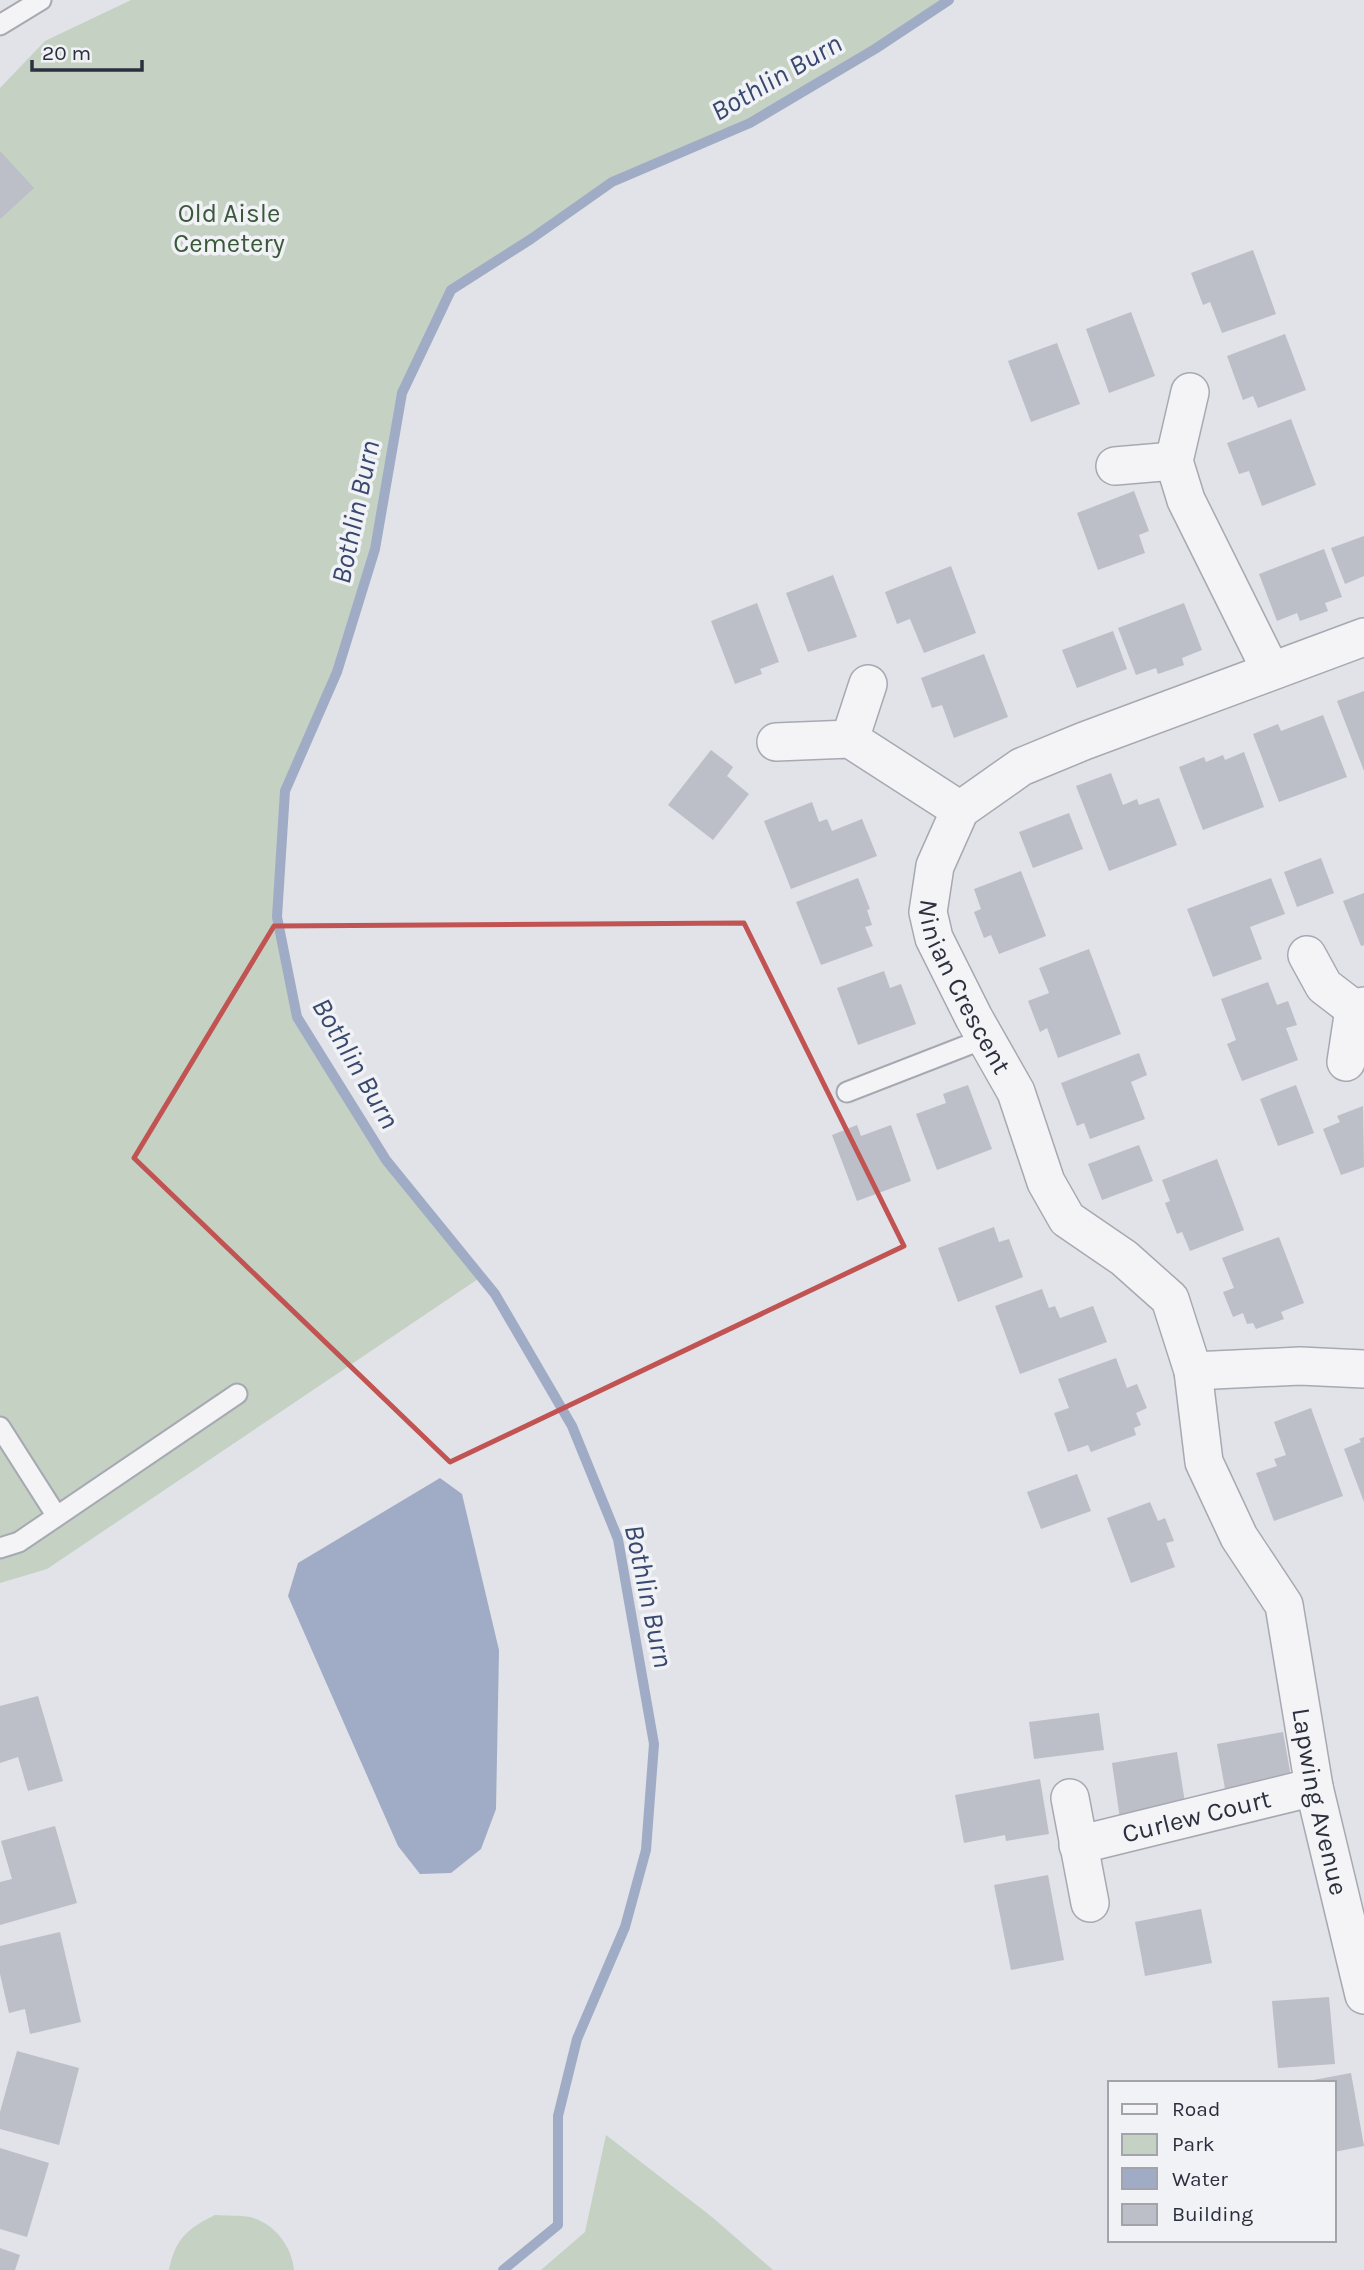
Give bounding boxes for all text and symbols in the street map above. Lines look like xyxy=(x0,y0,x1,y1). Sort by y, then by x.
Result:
water label: Bothlin Burn xyxy=(705,26,847,128)
scale bar xyxy=(32,28,142,72)
text: 20 m xyxy=(42,41,91,65)
park label: Old Aisle Cemetery xyxy=(173,198,285,259)
water label: Bothlin Burn xyxy=(324,437,386,587)
street label: Ninian Crescent xyxy=(912,898,1018,1079)
water label: Bothlin Burn xyxy=(305,992,407,1134)
water label: Bothlin Burn xyxy=(618,1521,680,1671)
street label: Lapwing Avenue xyxy=(1286,1706,1355,1898)
street label: Curlew Court xyxy=(1119,1783,1274,1849)
legend xyxy=(1108,2081,1336,2242)
text: Road xyxy=(1172,2097,1220,2121)
text: Park xyxy=(1172,2132,1215,2156)
text: Water xyxy=(1172,2167,1228,2191)
text: Building xyxy=(1172,2202,1253,2226)

